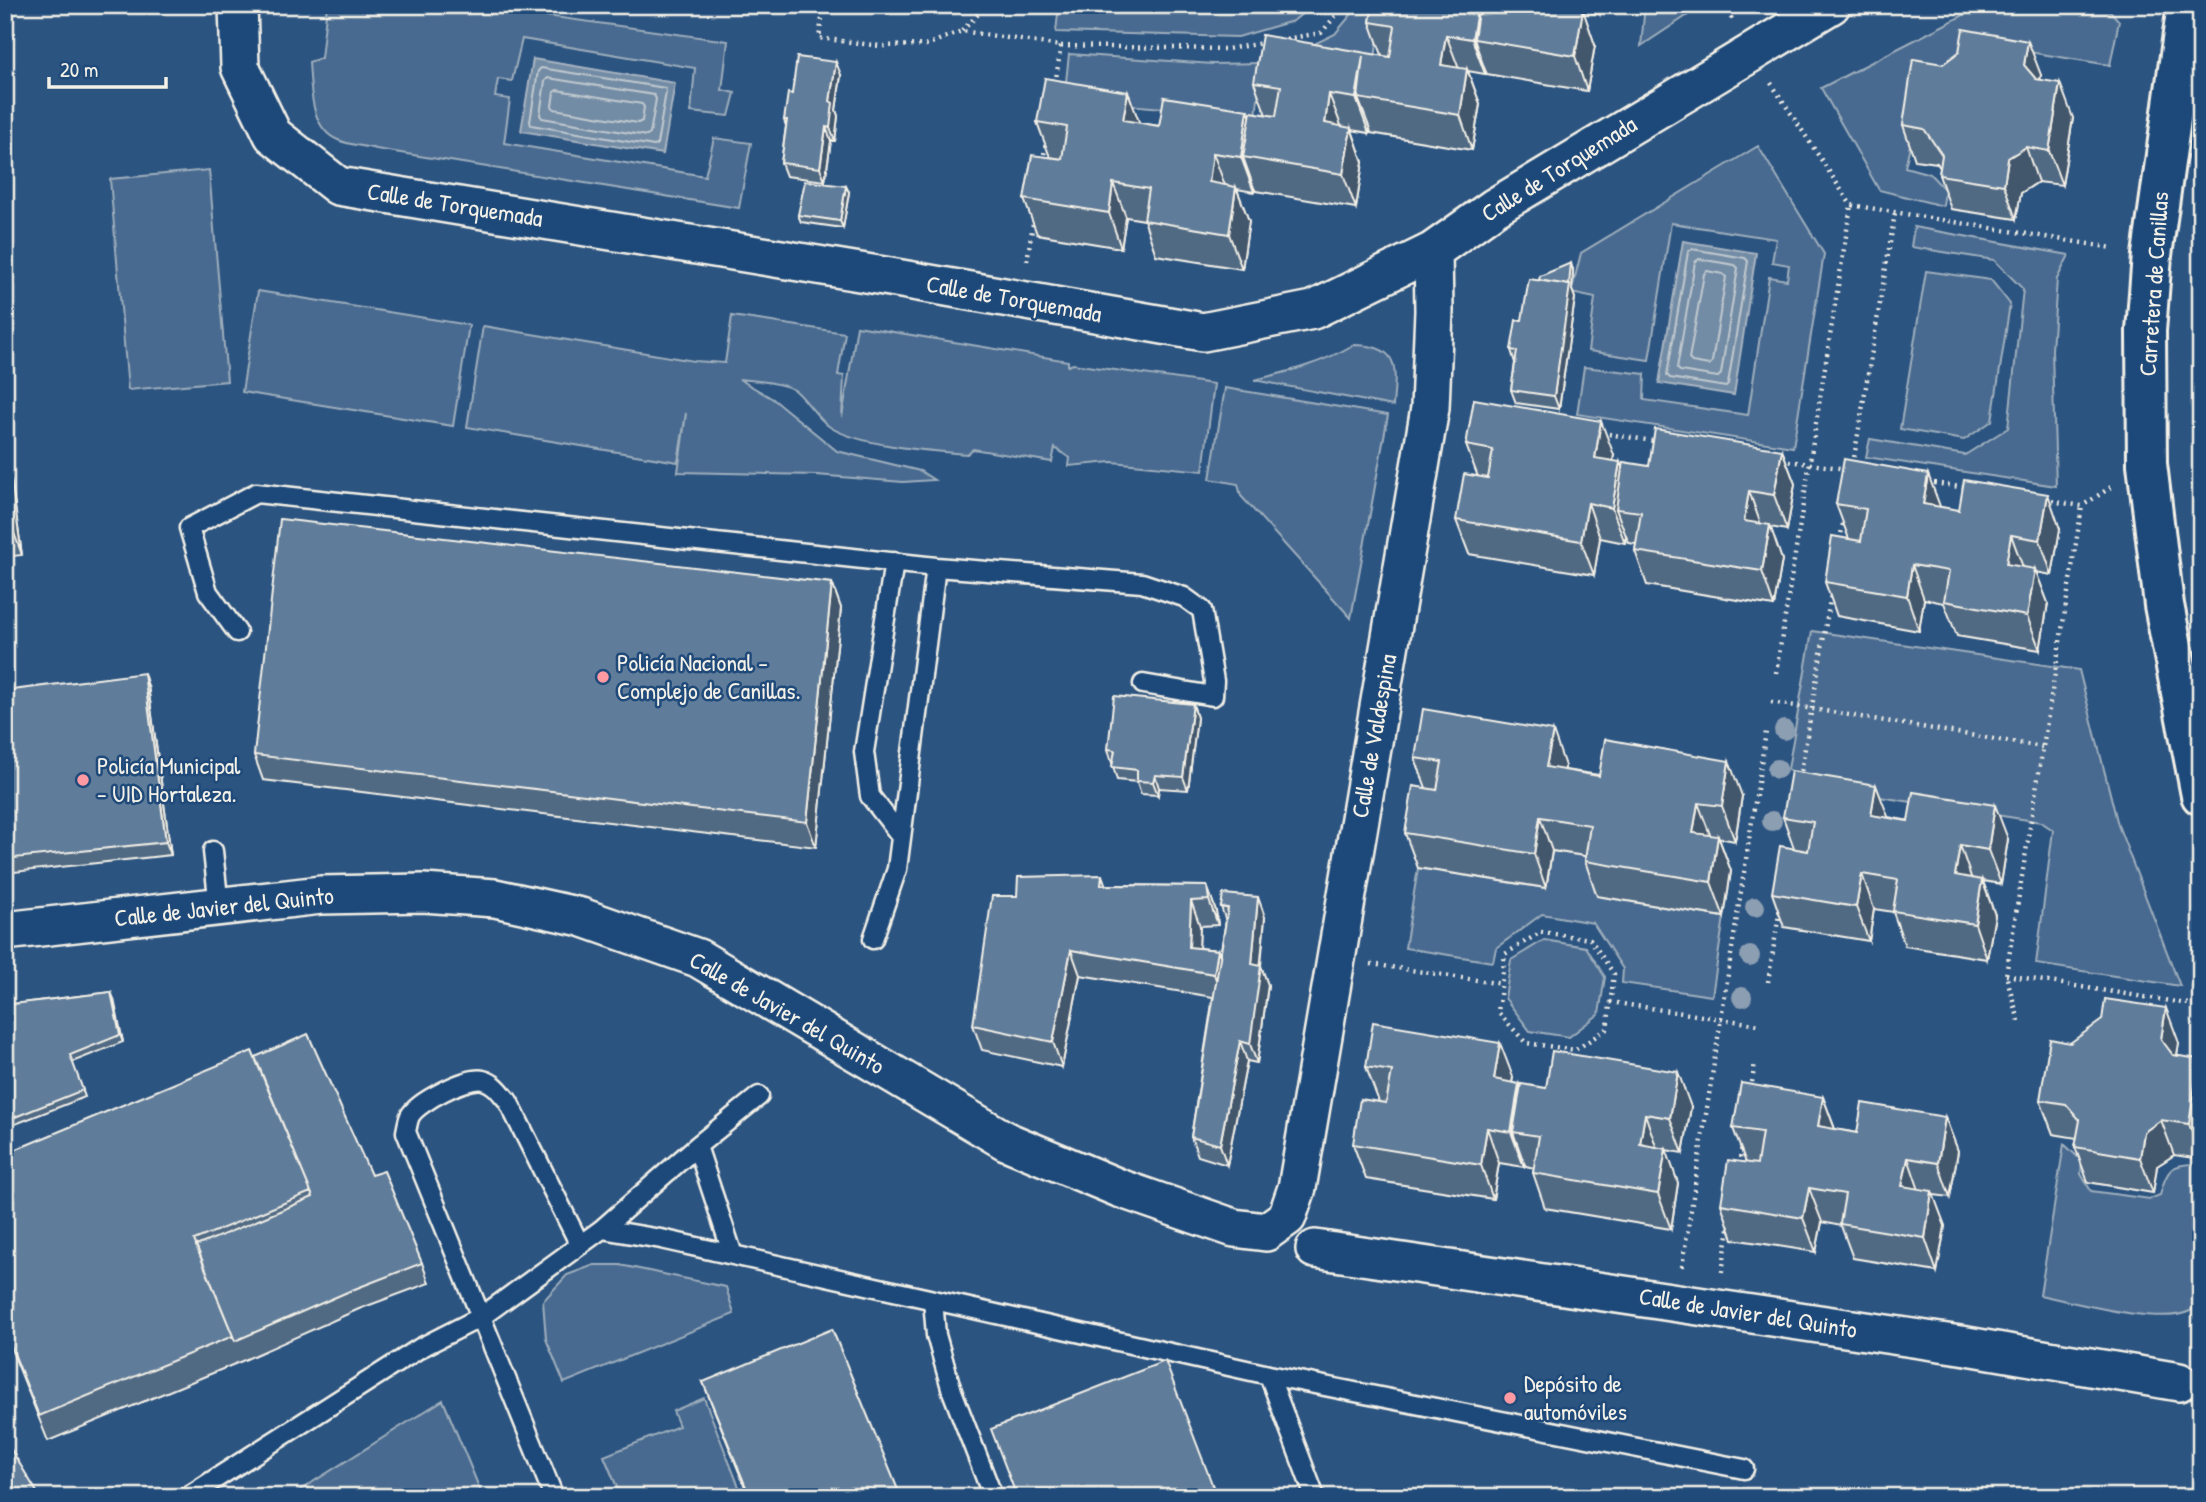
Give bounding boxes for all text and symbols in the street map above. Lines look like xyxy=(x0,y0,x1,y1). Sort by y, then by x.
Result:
scale bar xyxy=(49,46,166,90)
text: 20 m xyxy=(60,55,98,84)
street label: Calle de Torquemada xyxy=(1475,108,1642,229)
street label: Calle de Torquemada xyxy=(365,174,545,234)
street label: Carretera de Canillas xyxy=(2131,191,2175,377)
street label: Calle de Torquemada xyxy=(924,267,1104,329)
place label: Policía Nacional - Complejo de Canillas. xyxy=(617,646,801,706)
street label: Calle de Valdespina xyxy=(1343,651,1403,820)
marker: Policía Nacional - Complejo de Canillas. xyxy=(595,669,611,685)
place label: Policía Municipal - UID Hortaleza. xyxy=(97,749,241,809)
marker: Policía Municipal - UID Hortaleza. xyxy=(75,772,91,788)
street label: Calle de Javier del Quinto xyxy=(113,879,335,933)
street label: Calle de Javier del Quinto xyxy=(684,943,891,1081)
street label: Calle de Javier del Quinto xyxy=(1637,1279,1860,1345)
place label: Depósito de automóviles xyxy=(1524,1367,1627,1427)
marker: Depósito de automóviles xyxy=(1502,1390,1518,1406)

